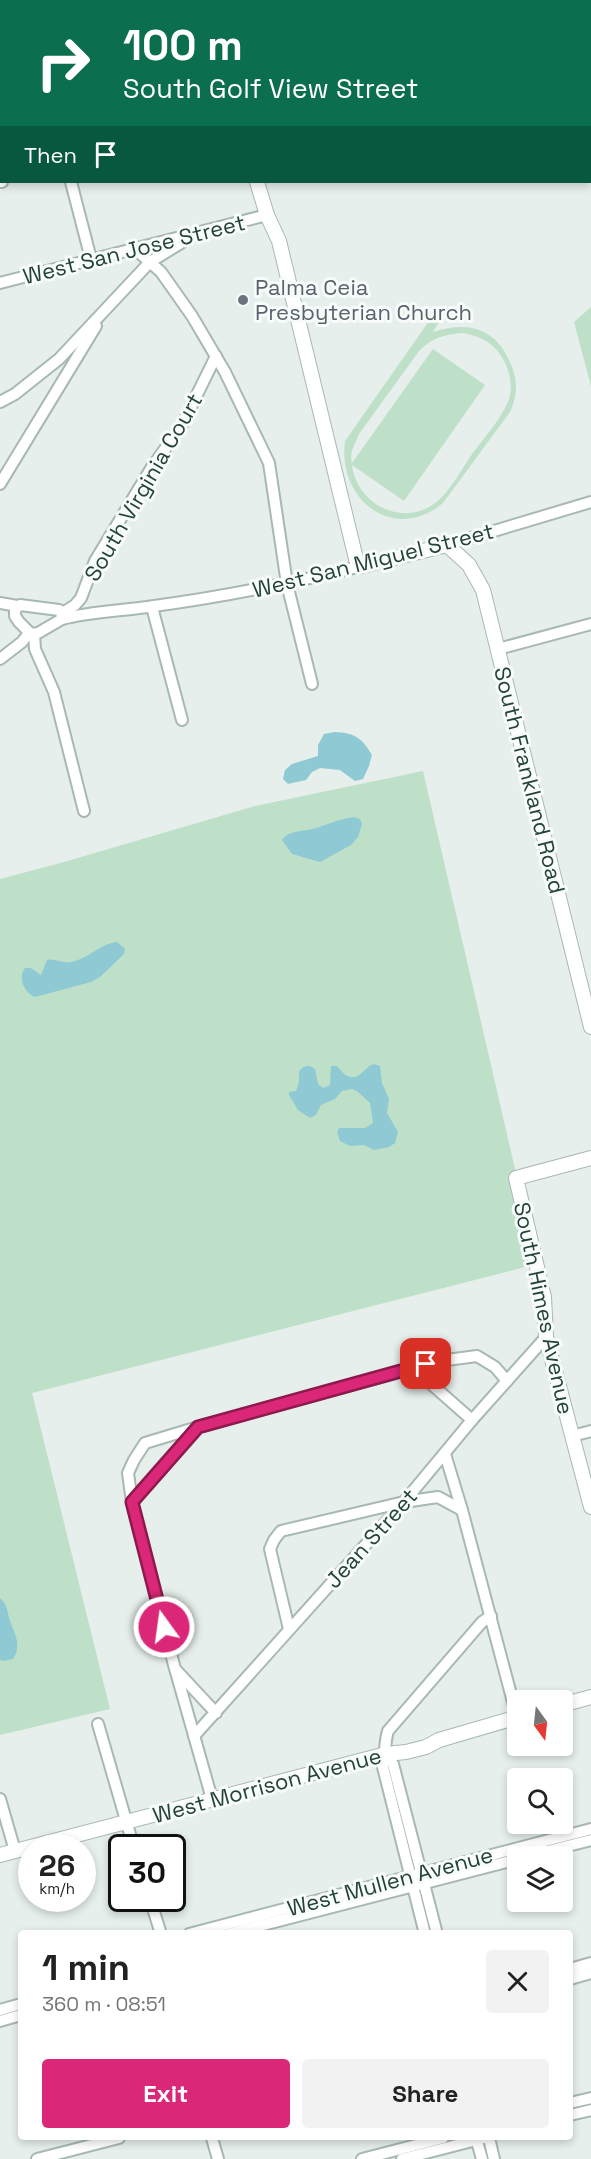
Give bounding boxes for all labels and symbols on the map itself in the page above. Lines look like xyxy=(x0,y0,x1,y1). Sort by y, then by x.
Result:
street label: West San Jose Street xyxy=(20,208,248,290)
place label: Palma Ceia Presbyterian Church xyxy=(255,273,472,326)
marker: Palma Ceia Presbyterian Church xyxy=(236,293,250,307)
street label: South Virginia Court xyxy=(78,388,208,586)
street label: West San Miguel Street xyxy=(249,516,497,604)
street label: South Frankland Road xyxy=(488,664,572,896)
street label: South Himes Avenue xyxy=(508,1199,580,1417)
pin xyxy=(400,1338,451,1389)
street label: Jean Street xyxy=(319,1482,423,1594)
position arrow xyxy=(132,1595,196,1659)
north arrow xyxy=(507,1690,573,1756)
street label: West Morrison Avenue xyxy=(150,1741,384,1829)
speed limit sign: 30 xyxy=(108,1834,186,1912)
street label: West Mullen Avenue xyxy=(284,1840,496,1922)

